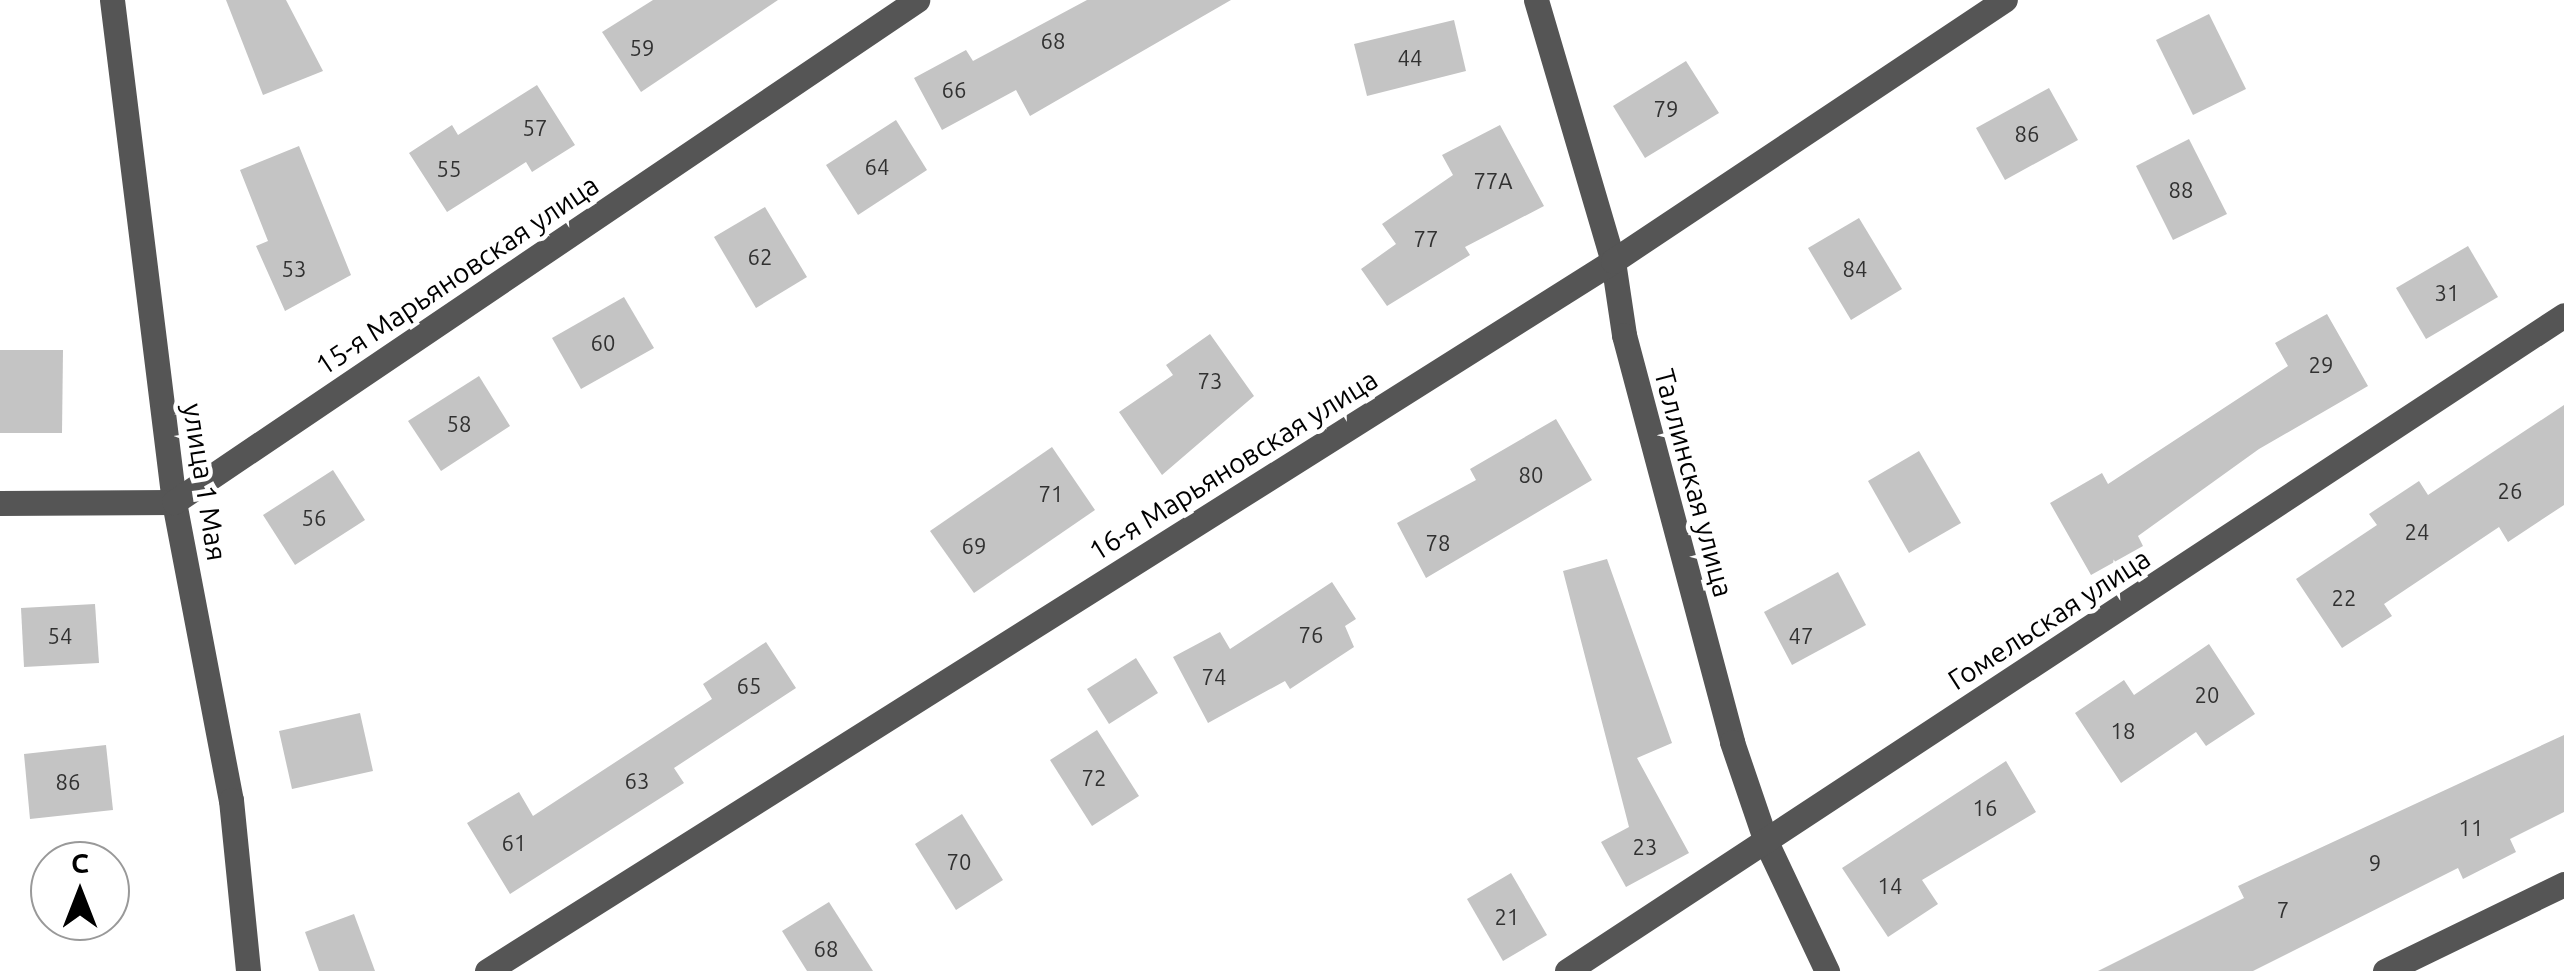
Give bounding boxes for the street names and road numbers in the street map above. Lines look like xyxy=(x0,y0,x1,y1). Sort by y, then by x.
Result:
street label: 15-я Марьяновская улица xyxy=(309,168,605,382)
street label: 16-я Марьяновская улица xyxy=(1082,362,1384,568)
street label: Таллинская улица xyxy=(1647,365,1741,601)
street label: улица 1 Мая xyxy=(176,401,234,563)
street label: Гомельская улица xyxy=(1942,541,2156,697)

